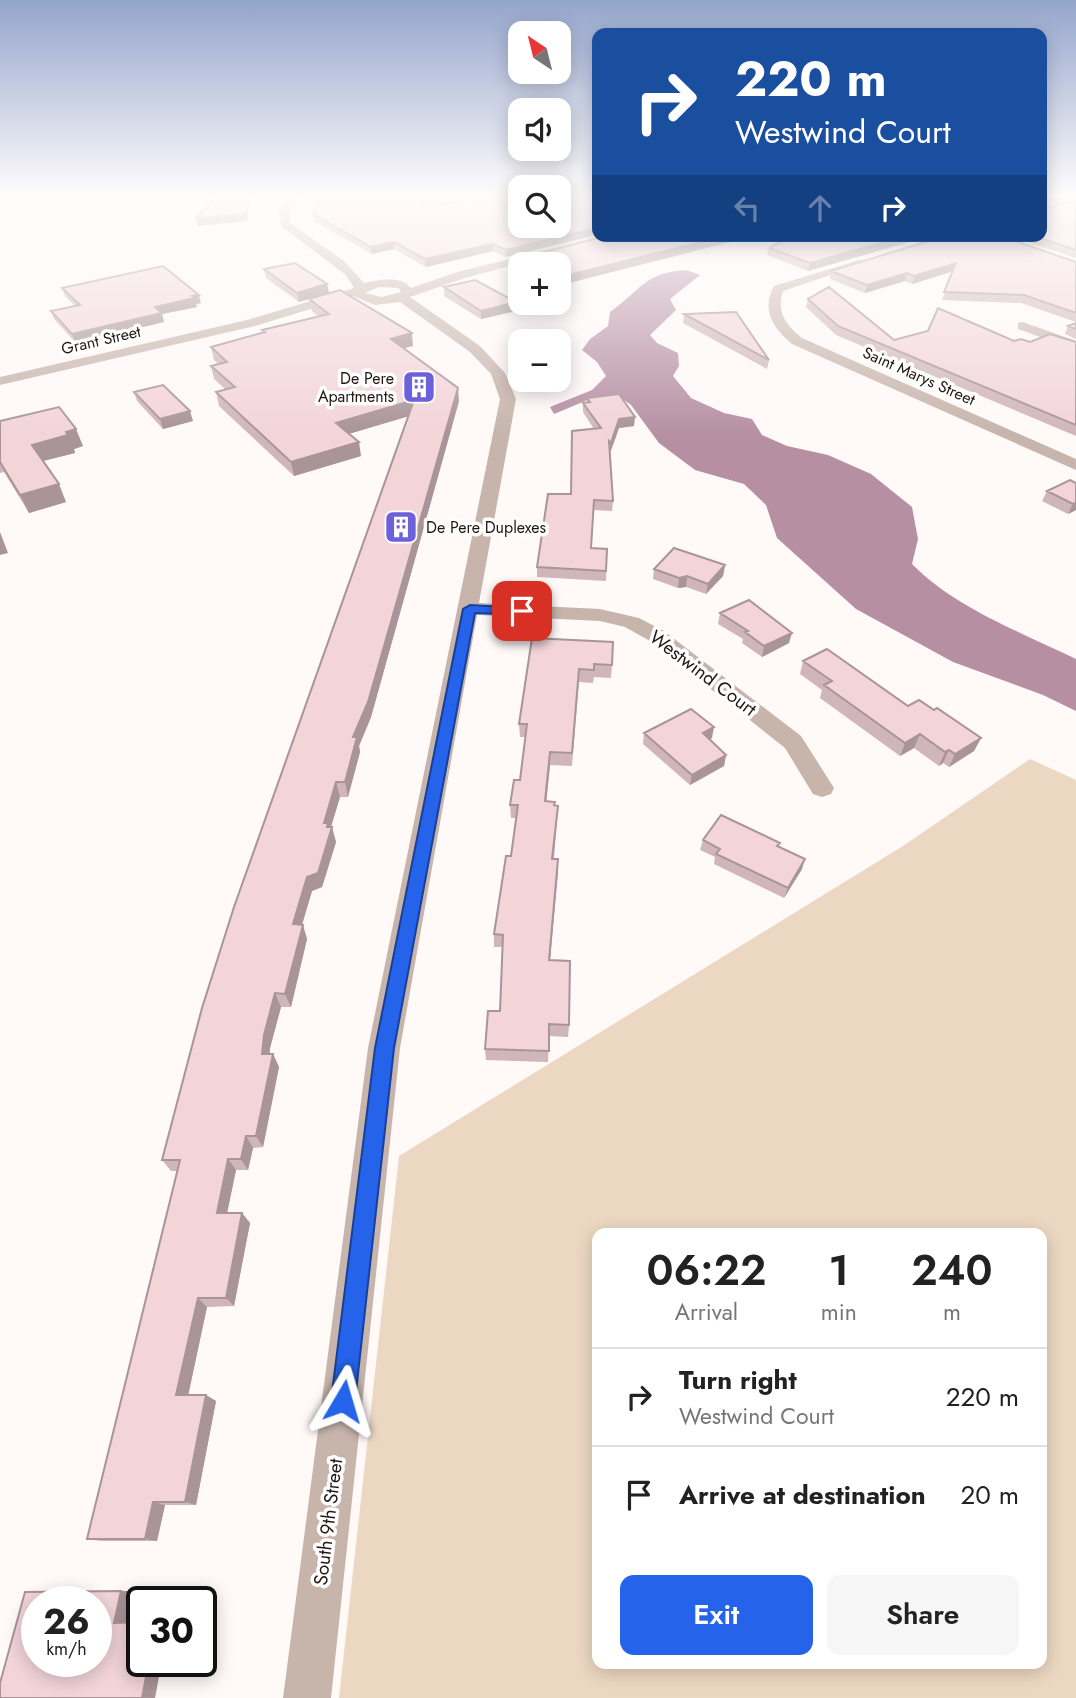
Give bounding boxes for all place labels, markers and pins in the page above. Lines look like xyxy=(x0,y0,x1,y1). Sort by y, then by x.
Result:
place label: De Pere Apartments xyxy=(318,367,394,408)
building icon: De Pere Apartments xyxy=(400,368,438,406)
building icon: De Pere Duplexes xyxy=(382,508,420,546)
place label: De Pere Duplexes xyxy=(426,516,546,539)
pin xyxy=(492,581,552,641)

